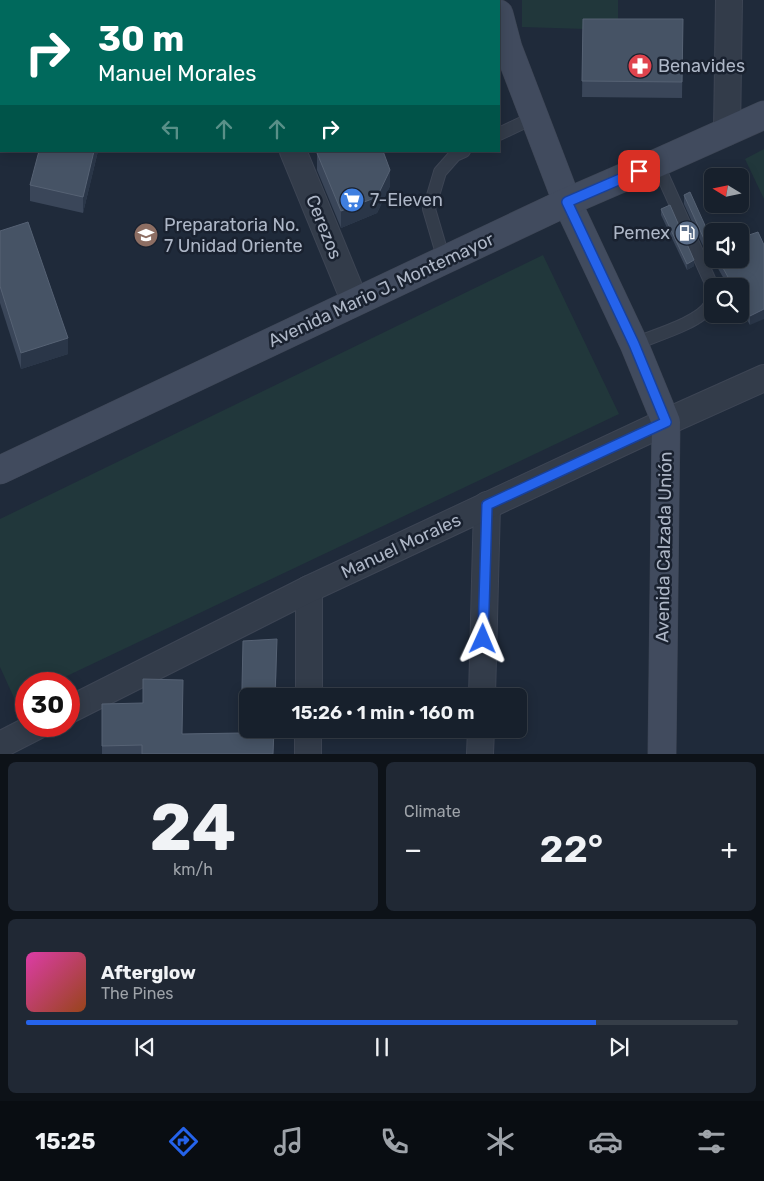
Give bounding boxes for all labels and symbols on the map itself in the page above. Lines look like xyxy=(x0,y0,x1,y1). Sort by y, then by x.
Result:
pharmacy icon: Benavides xyxy=(627,53,653,79)
place label: Benavides xyxy=(658,55,745,77)
pin xyxy=(618,150,660,192)
north arrow xyxy=(704,168,749,212)
supermarket icon: 7-Eleven xyxy=(339,187,365,213)
place label: 7-Eleven xyxy=(370,189,443,211)
street label: Cerezos xyxy=(301,192,347,262)
place label: Preparatoria No. 7 Unidad Oriente xyxy=(164,214,303,257)
fuel station icon: Pemex xyxy=(674,220,700,246)
school or university icon: Preparatoria No. 7 Unidad Oriente xyxy=(133,222,159,248)
place label: Pemex xyxy=(613,222,670,244)
street label: Avenida Mario J. Montemayor xyxy=(265,228,498,352)
street label: Avenida Calzada Unión xyxy=(651,451,677,643)
street label: Manuel Morales xyxy=(338,509,464,583)
position arrow xyxy=(456,612,508,664)
speed limit sign: 30 xyxy=(15,672,80,737)

